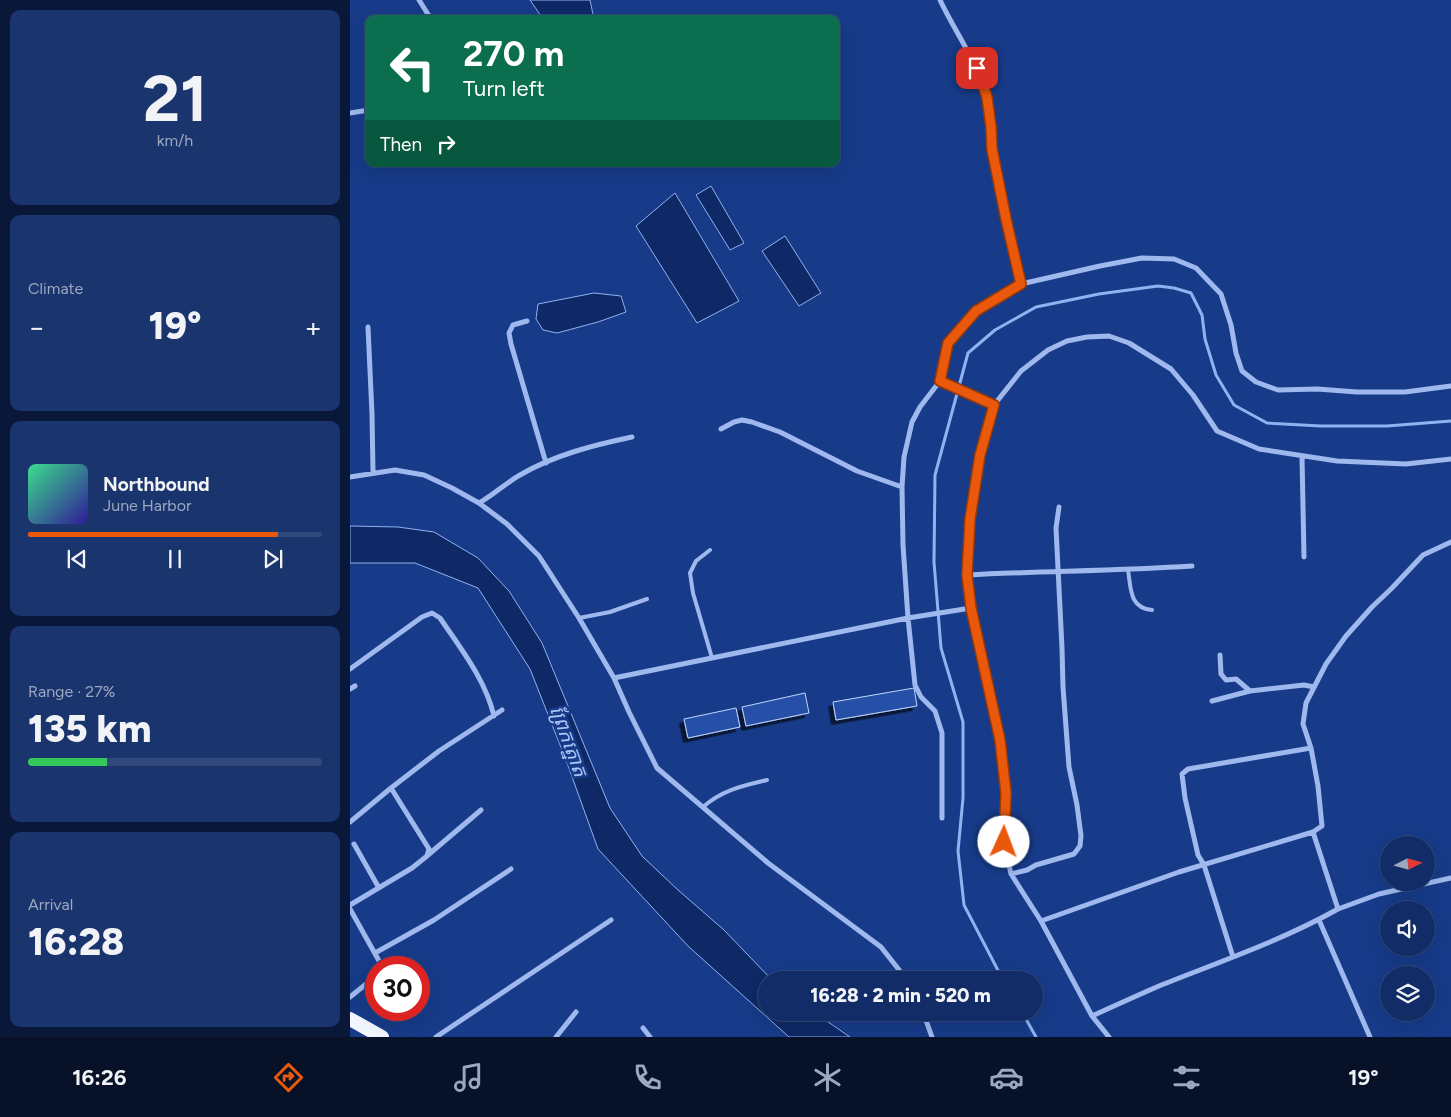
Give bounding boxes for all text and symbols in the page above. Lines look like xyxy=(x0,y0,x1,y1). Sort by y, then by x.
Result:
text: 270 m xyxy=(463,33,564,75)
icon: left xyxy=(380,35,445,100)
pin xyxy=(956,47,998,89)
icon: arrive xyxy=(963,54,991,82)
text: 21 xyxy=(142,59,208,137)
text: Turn left xyxy=(463,75,545,102)
icon: right xyxy=(432,130,460,158)
text: km/h xyxy=(157,131,193,150)
text: Then xyxy=(380,133,422,156)
text: Climate xyxy=(28,279,83,298)
text: 19° xyxy=(148,303,202,349)
text: − xyxy=(28,310,45,344)
text: + xyxy=(305,310,322,344)
text: Northbound xyxy=(103,473,210,496)
text: June Harbor xyxy=(103,496,191,515)
icon: previous xyxy=(63,545,91,573)
icon: pause xyxy=(161,545,189,573)
icon: next xyxy=(259,545,287,573)
text: Range · 27% xyxy=(28,682,115,701)
water label: ព្រែកត្នោត xyxy=(545,702,593,781)
text: 135 km xyxy=(28,706,151,752)
position arrow xyxy=(977,815,1029,867)
north arrow xyxy=(1380,836,1435,891)
map controls xyxy=(1380,836,1435,1021)
text: Arrival xyxy=(28,895,73,914)
button: sound xyxy=(1380,901,1435,956)
text: 16:28 xyxy=(28,919,124,965)
speed limit sign: 30 xyxy=(365,956,430,1021)
button: layers xyxy=(1380,966,1435,1021)
text: 16:28 · 2 min · 520 m xyxy=(810,984,991,1007)
icon: directions xyxy=(271,1060,306,1095)
icon: music xyxy=(451,1060,486,1095)
icon: phone xyxy=(630,1060,665,1095)
icon: climate xyxy=(810,1060,845,1095)
icon: car xyxy=(989,1060,1024,1095)
icon: filters xyxy=(1169,1060,1204,1095)
text: 16:26 xyxy=(72,1064,126,1091)
text: 19° xyxy=(1348,1064,1379,1091)

